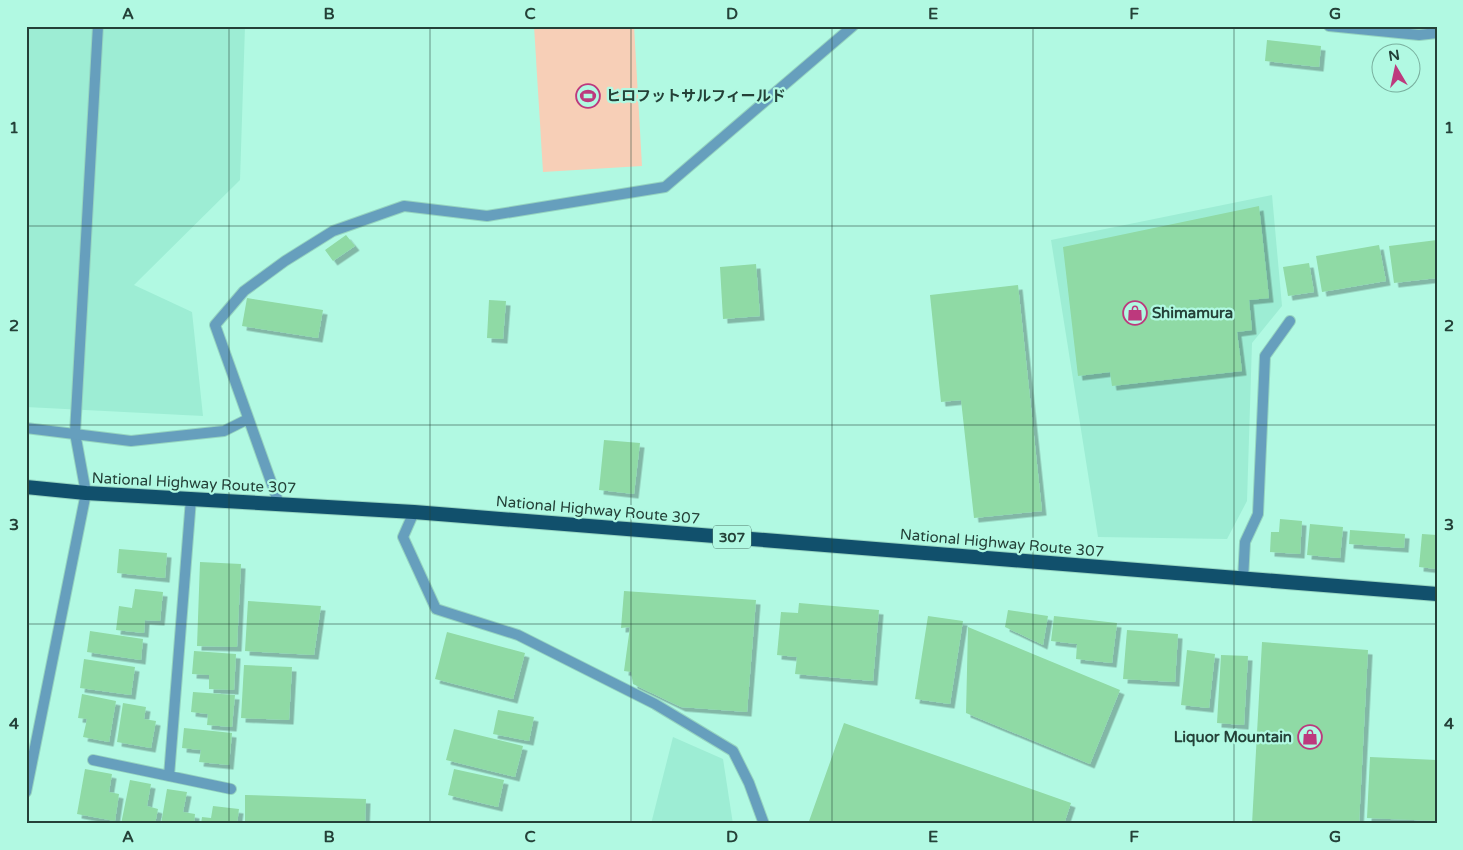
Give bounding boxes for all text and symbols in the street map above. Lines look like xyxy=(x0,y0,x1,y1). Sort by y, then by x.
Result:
text: A xyxy=(122,4,134,24)
text: B xyxy=(323,4,335,24)
text: C xyxy=(524,4,536,24)
text: D xyxy=(726,4,738,24)
text: E xyxy=(928,4,938,24)
text: F xyxy=(1129,4,1139,24)
text: G xyxy=(1329,4,1341,24)
north arrow xyxy=(1370,42,1420,92)
text: N xyxy=(1387,46,1401,65)
sports icon: ヒロフットサルフィールド xyxy=(575,83,601,109)
place label: ヒロフットサルフィールド xyxy=(606,87,786,105)
text: 1 xyxy=(9,118,19,138)
text: 1 xyxy=(1444,118,1454,138)
shop icon: Shimamura xyxy=(1122,300,1148,326)
place label: Shimamura xyxy=(1152,304,1233,322)
text: 2 xyxy=(9,316,19,336)
text: 2 xyxy=(1444,316,1454,336)
street label: National Highway Route 307 xyxy=(91,469,297,497)
street label: National Highway Route 307 xyxy=(495,492,701,528)
text: 3 xyxy=(9,515,19,535)
text: 3 xyxy=(1444,515,1454,535)
street label: National Highway Route 307 xyxy=(899,525,1105,561)
road number: 307 xyxy=(713,526,751,548)
text: 4 xyxy=(9,714,19,734)
text: 4 xyxy=(1444,714,1454,734)
shop icon: Liquor Mountain xyxy=(1297,724,1323,750)
place label: Liquor Mountain xyxy=(1174,728,1292,747)
text: A xyxy=(122,827,134,847)
text: B xyxy=(323,827,335,847)
text: C xyxy=(524,827,536,847)
text: D xyxy=(726,827,738,847)
text: E xyxy=(928,827,938,847)
text: F xyxy=(1129,827,1139,847)
text: G xyxy=(1329,827,1341,847)

